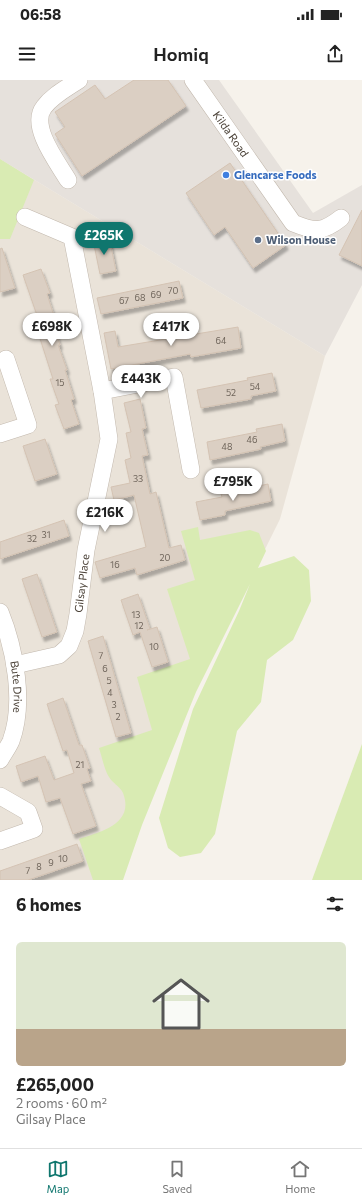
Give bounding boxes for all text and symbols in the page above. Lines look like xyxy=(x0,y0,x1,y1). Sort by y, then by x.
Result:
text: 06:58 xyxy=(20,5,61,23)
icon: menu xyxy=(16,43,38,65)
text: Homiq xyxy=(153,43,209,65)
icon: share xyxy=(324,43,346,65)
street label: Kilda Road xyxy=(211,108,252,159)
place label: Glencarse Foods xyxy=(234,168,317,181)
marker: Glencarse Foods xyxy=(221,170,231,180)
pin: £265K xyxy=(76,222,132,256)
text: £265K xyxy=(84,227,124,243)
place label: Wilson House xyxy=(266,233,336,246)
marker: Wilson House xyxy=(253,235,263,245)
house number: 70 xyxy=(168,285,178,296)
house number: 69 xyxy=(151,289,161,300)
house number: 68 xyxy=(135,292,145,303)
house number: 67 xyxy=(119,295,129,306)
pin: £698K xyxy=(24,313,80,347)
pin: £417K xyxy=(143,313,199,347)
text: £698K xyxy=(32,318,72,334)
text: £417K xyxy=(152,318,190,334)
house number: 64 xyxy=(216,335,227,346)
pin: £443K xyxy=(113,365,169,399)
text: £443K xyxy=(121,370,161,386)
house number: 15 xyxy=(55,377,65,388)
house number: 54 xyxy=(250,381,261,392)
house number: 52 xyxy=(226,387,236,398)
house number: 46 xyxy=(247,434,257,445)
house number: 48 xyxy=(222,441,232,452)
pin: £795K xyxy=(205,468,261,502)
house number: 33 xyxy=(133,473,143,484)
text: £795K xyxy=(213,473,253,489)
pin: £216K xyxy=(77,499,133,533)
text: £216K xyxy=(86,504,124,520)
house number: 31 xyxy=(42,529,50,540)
house number: 32 xyxy=(27,533,37,544)
house number: 20 xyxy=(160,552,171,563)
street label: Gilsay Place xyxy=(71,553,91,613)
house number: 16 xyxy=(110,559,120,570)
house number: 13 xyxy=(132,609,140,620)
house number: 12 xyxy=(135,620,143,631)
house number: 10 xyxy=(149,641,159,652)
house number: 7 xyxy=(99,650,104,661)
street label: Bute Drive xyxy=(8,660,25,714)
house number: 6 xyxy=(102,663,108,674)
house number: 5 xyxy=(106,675,112,686)
house number: 4 xyxy=(107,687,113,698)
house number: 3 xyxy=(111,699,117,710)
house number: 2 xyxy=(116,711,121,722)
house number: 21 xyxy=(76,759,84,770)
house number: 10 xyxy=(58,853,68,864)
house number: 9 xyxy=(48,857,54,868)
house number: 8 xyxy=(36,861,42,872)
house number: 7 xyxy=(26,865,31,876)
icon: filters xyxy=(324,893,346,915)
text: 6 homes xyxy=(16,894,81,915)
icon: home xyxy=(145,968,217,1040)
text: £265,000 xyxy=(16,1074,94,1095)
text: 2 rooms · 60 m² xyxy=(16,1095,107,1111)
text: Gilsay Place xyxy=(16,1111,86,1127)
tab: Map xyxy=(47,1158,69,1195)
tab: Saved xyxy=(162,1158,192,1195)
tab: Home xyxy=(285,1158,315,1195)

